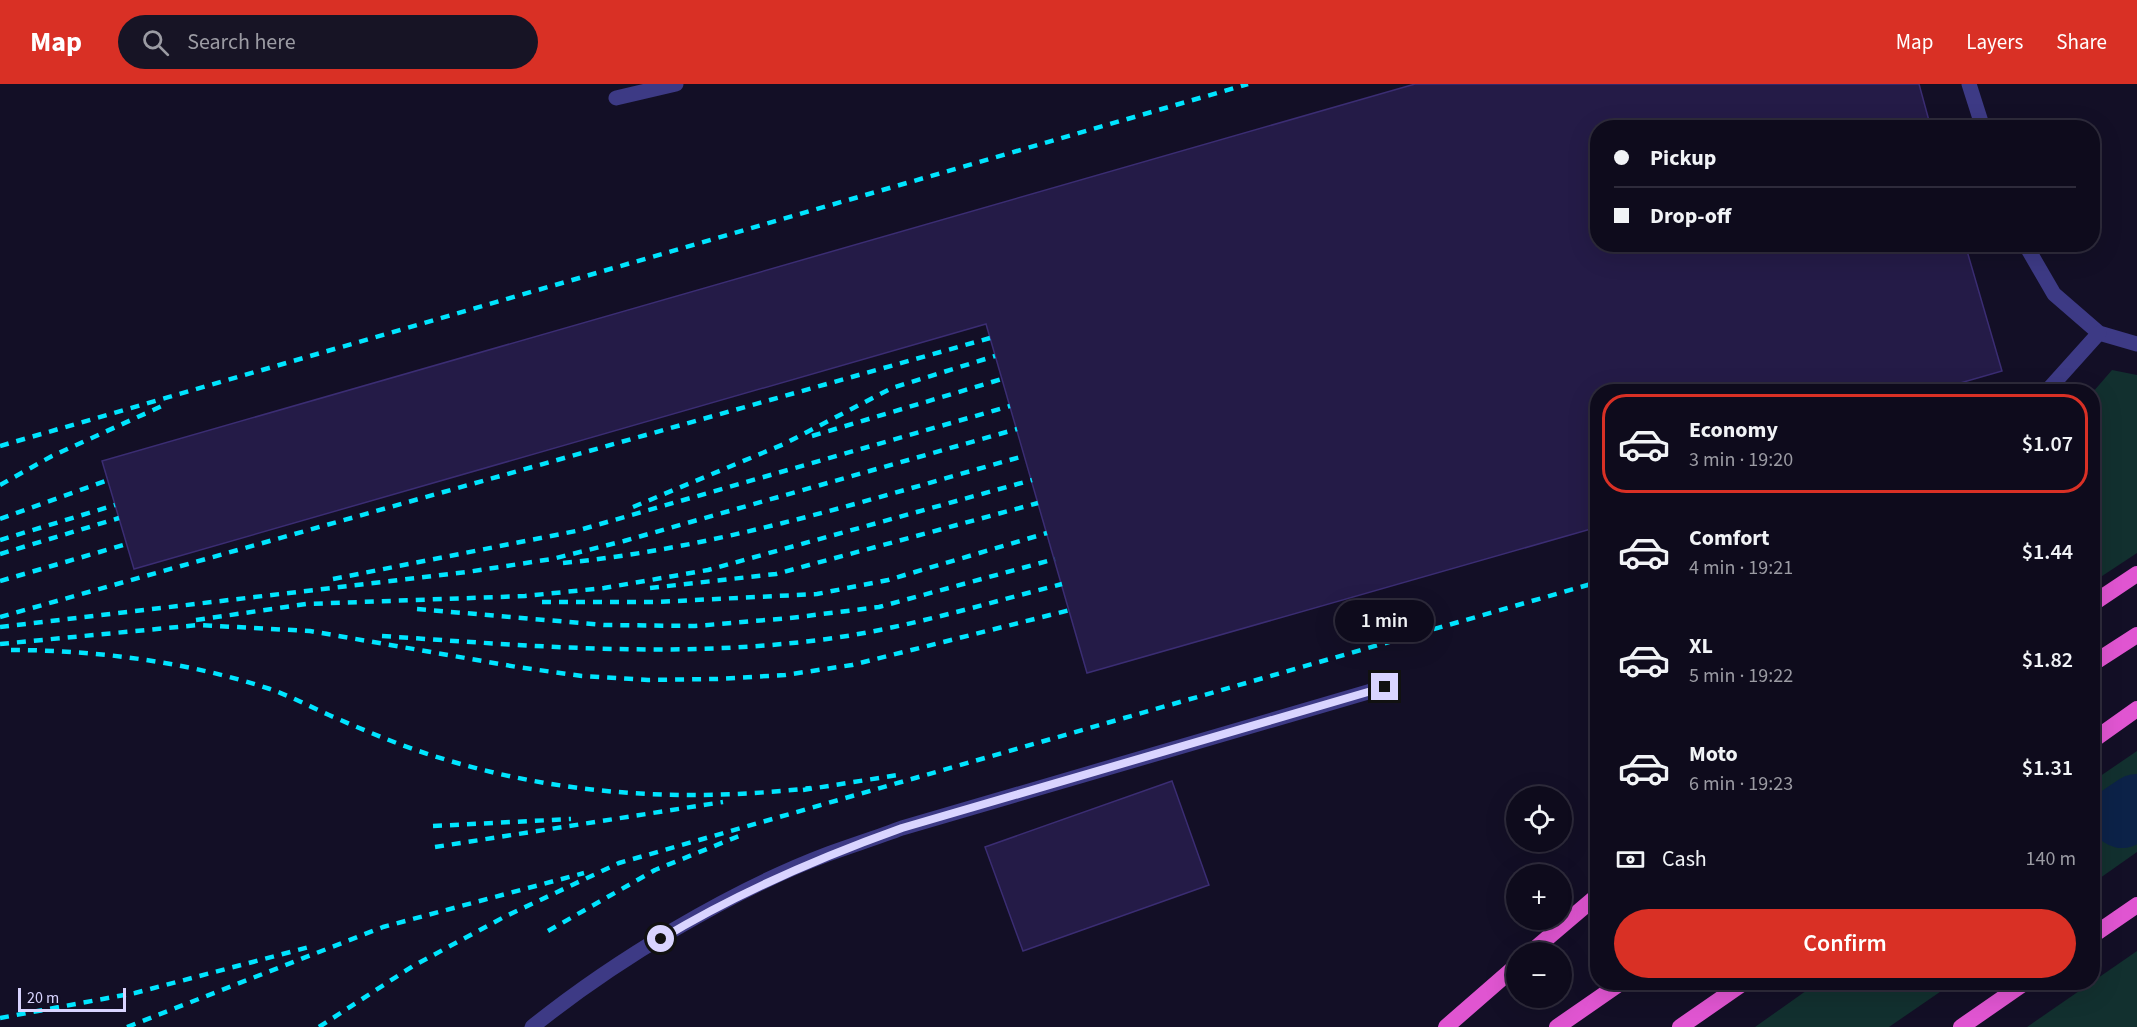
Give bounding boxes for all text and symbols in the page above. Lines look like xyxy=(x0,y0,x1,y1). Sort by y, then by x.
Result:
search box xyxy=(118,15,538,69)
text: Map xyxy=(30,22,82,62)
icon: search xyxy=(139,26,172,59)
text: Search here xyxy=(187,26,296,58)
text: Map xyxy=(1896,27,1933,57)
text: Layers xyxy=(1966,27,2023,57)
text: Share xyxy=(2056,27,2107,57)
text: Pickup xyxy=(1650,142,1716,174)
text: Drop-off xyxy=(1650,200,1731,232)
text: Economy xyxy=(1689,414,1778,446)
icon: car xyxy=(1617,417,1671,471)
text: $1.07 xyxy=(2022,428,2073,460)
text: 3 min · 19:20 xyxy=(1689,446,1793,474)
text: Comfort xyxy=(1689,522,1770,554)
icon: car xyxy=(1617,525,1671,579)
text: $1.44 xyxy=(2022,536,2073,568)
text: 4 min · 19:21 xyxy=(1689,554,1793,582)
callout: 1 min xyxy=(1336,600,1434,642)
text: 1 min xyxy=(1361,607,1408,635)
text: XL xyxy=(1689,630,1713,662)
icon: car xyxy=(1617,633,1671,687)
text: $1.82 xyxy=(2022,644,2073,676)
text: 5 min · 19:22 xyxy=(1689,662,1793,690)
route end xyxy=(1371,673,1398,700)
text: Moto xyxy=(1689,738,1738,770)
icon: car xyxy=(1617,741,1671,795)
text: $1.31 xyxy=(2022,752,2073,784)
text: 6 min · 19:23 xyxy=(1689,770,1793,798)
map controls xyxy=(1506,786,1572,1008)
button: locate xyxy=(1506,786,1572,852)
icon: cash xyxy=(1614,843,1647,876)
text: Cash xyxy=(1662,843,1707,875)
text: 140 m xyxy=(2026,845,2076,873)
button: + xyxy=(1506,864,1572,930)
button: Confirm xyxy=(1614,909,2076,978)
route start xyxy=(647,925,674,952)
button: − xyxy=(1506,942,1572,1008)
scale bar xyxy=(18,985,126,1012)
text: 20 m xyxy=(27,987,59,1009)

